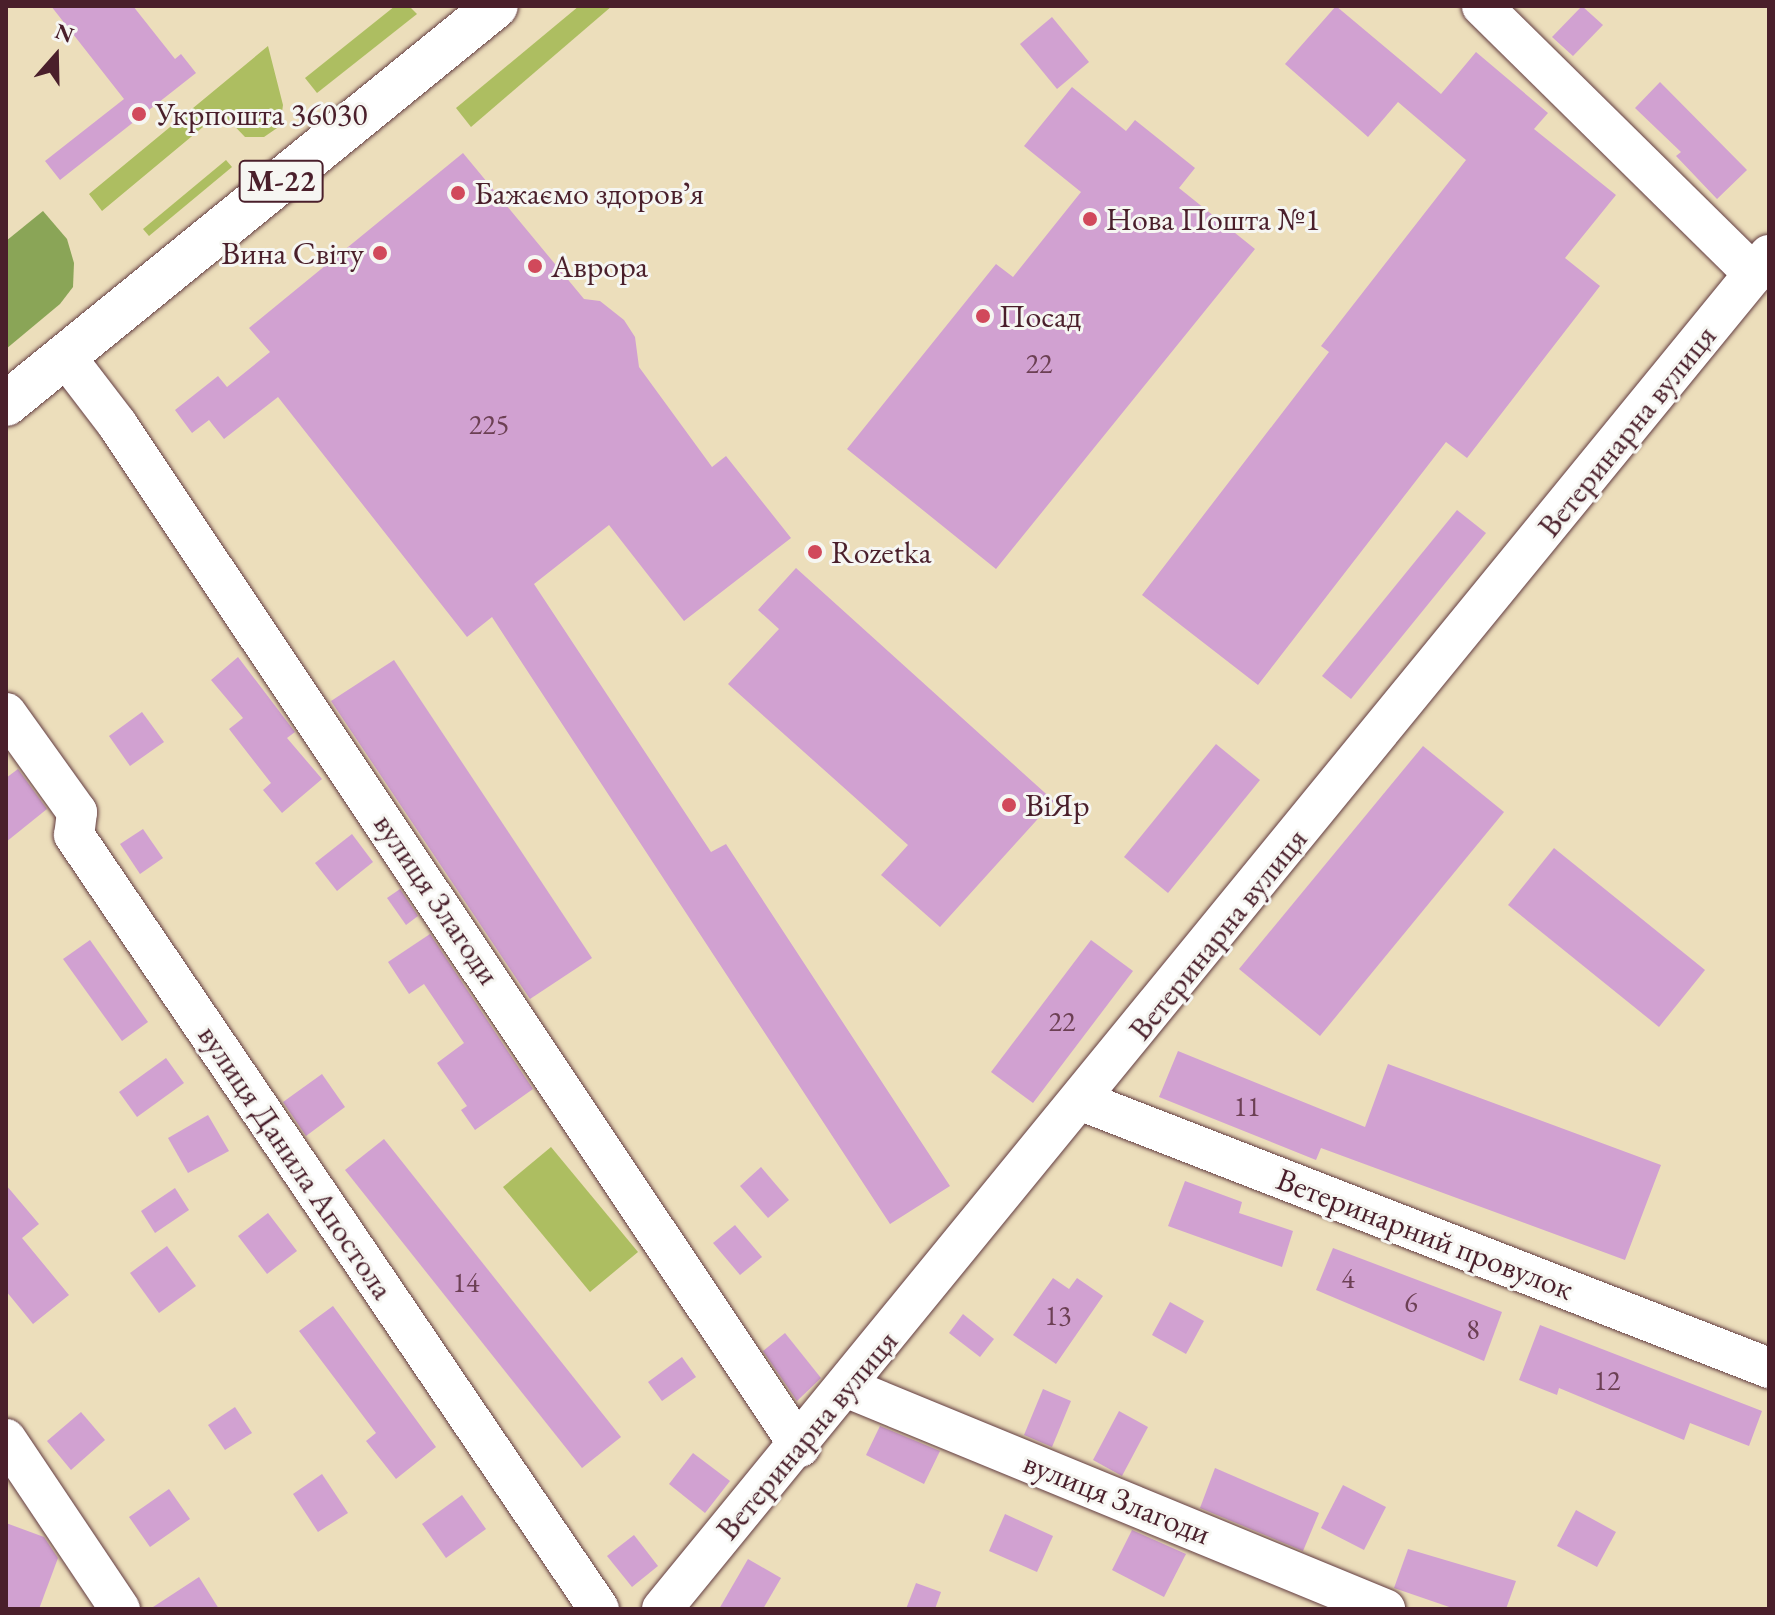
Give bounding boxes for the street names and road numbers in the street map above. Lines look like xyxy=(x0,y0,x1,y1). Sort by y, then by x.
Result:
road number: М-22 xyxy=(237,155,325,207)
street label: Ветеринарна вулиця xyxy=(1530,317,1724,545)
street label: вулиця Злагоди xyxy=(366,806,508,992)
street label: Ветеринарна вулиця xyxy=(1121,820,1315,1048)
street label: вулиця Данила Апостола xyxy=(190,1018,402,1306)
street label: Ветеринарний провулок xyxy=(1271,1160,1579,1308)
street label: Ветеринарна вулиця xyxy=(708,1322,906,1548)
street label: вулиця Злагоди xyxy=(1018,1443,1216,1553)

